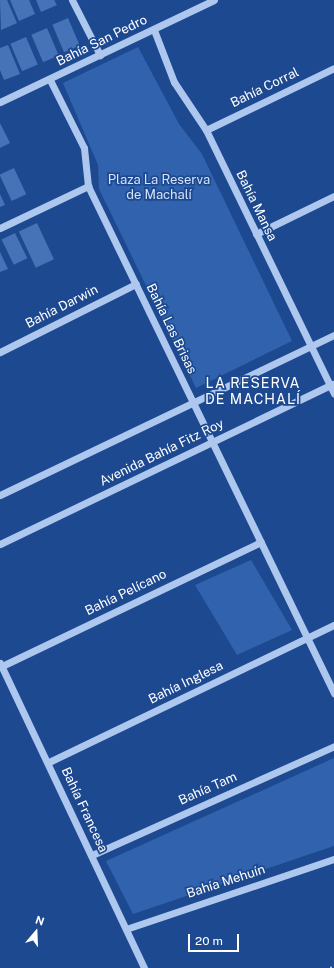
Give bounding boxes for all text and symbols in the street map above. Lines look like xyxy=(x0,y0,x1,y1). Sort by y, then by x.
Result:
street label: Bahía San Pedro xyxy=(54,12,150,70)
street label: Bahía Corral xyxy=(228,65,302,111)
street label: Bahía Mansa xyxy=(232,168,280,244)
park label: Plaza La Reserva de Machalí xyxy=(108,173,210,204)
street label: Bahía Las Brisas xyxy=(142,281,200,377)
street label: Bahía Darwin xyxy=(23,282,101,332)
district label: LA RESERVA DE MACHALÍ xyxy=(205,375,301,408)
street label: Avenida Bahía Fitz Roy xyxy=(97,416,227,490)
street label: Bahía Pelícano xyxy=(83,567,169,619)
street label: Bahía Inglesa xyxy=(146,658,226,708)
street label: Bahía Francesa xyxy=(57,765,111,855)
street label: Bahía Tam xyxy=(176,769,240,809)
street label: Bahía Mehuín xyxy=(185,862,267,902)
north arrow xyxy=(16,912,56,952)
text: N xyxy=(34,914,46,928)
scale bar xyxy=(190,926,241,952)
text: 20 m xyxy=(195,934,223,948)

